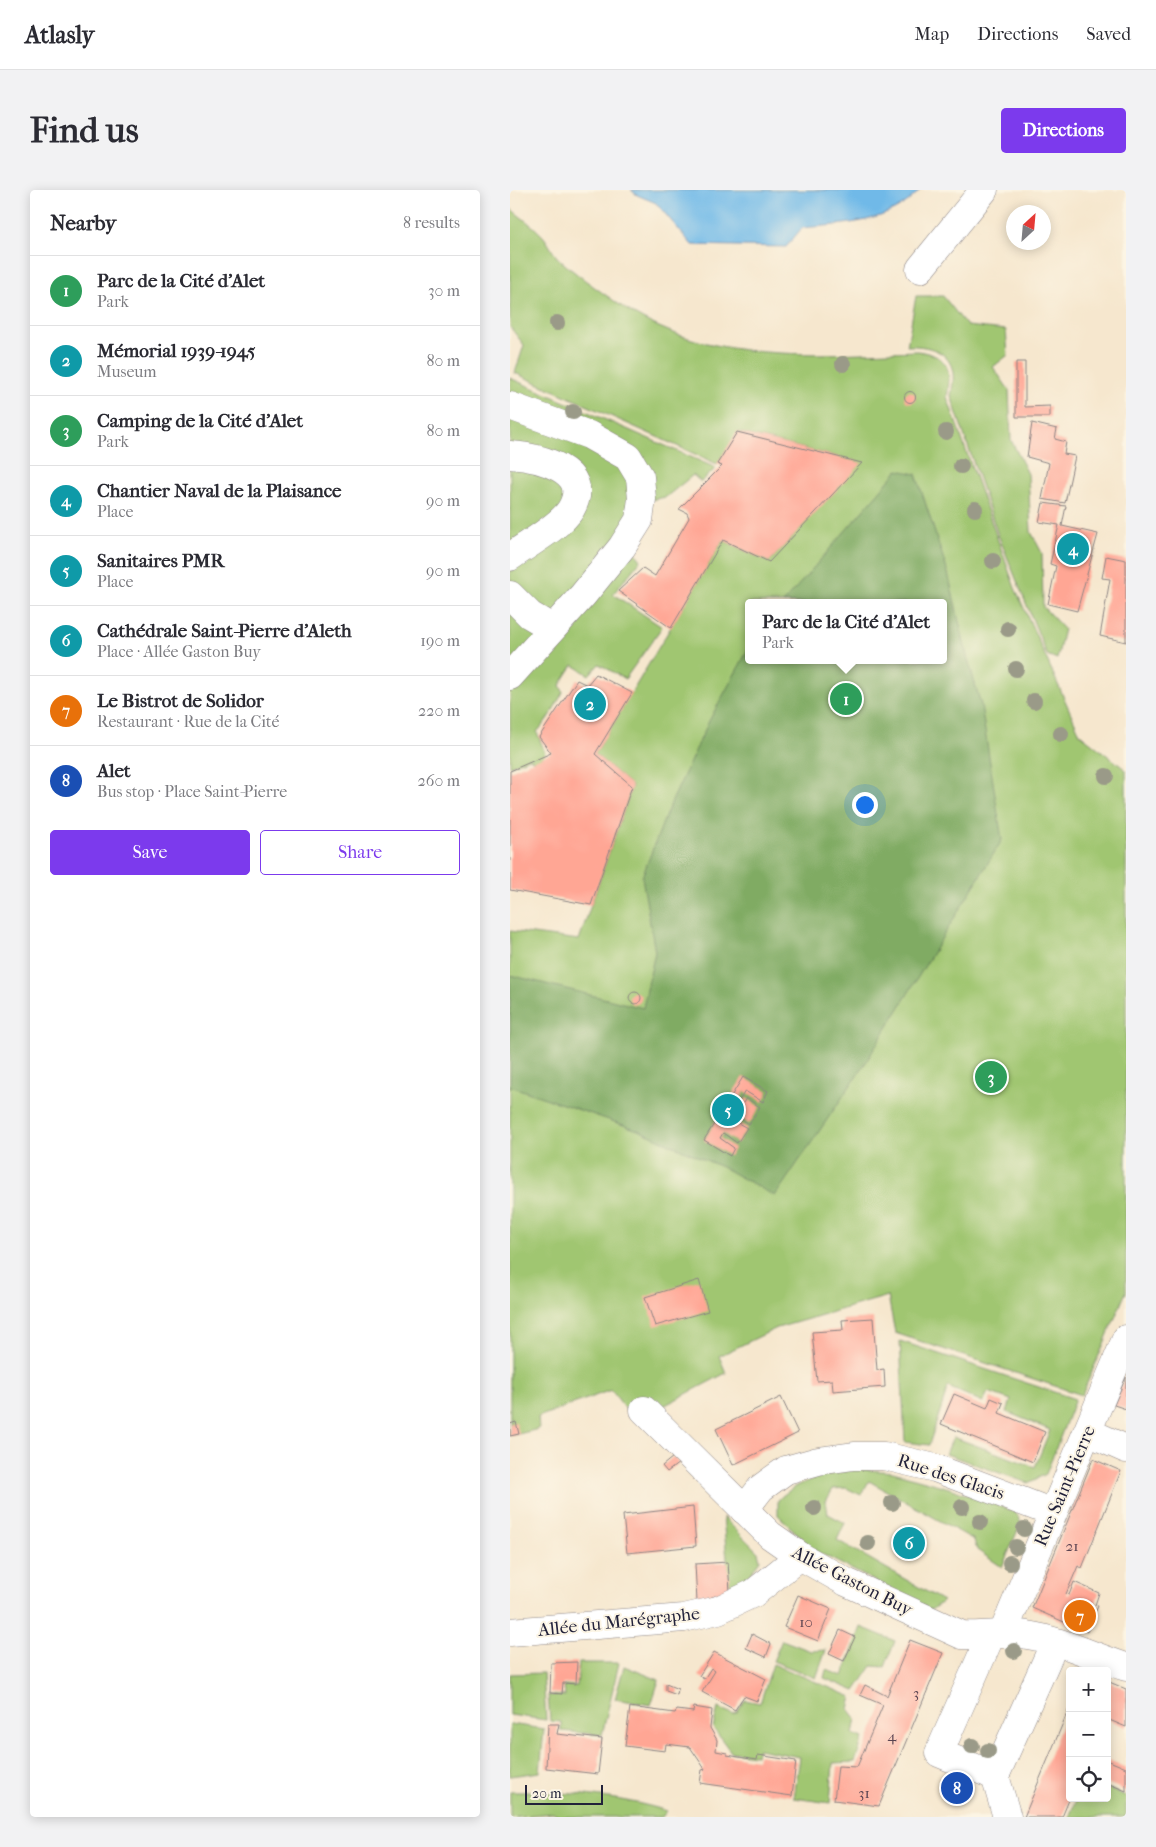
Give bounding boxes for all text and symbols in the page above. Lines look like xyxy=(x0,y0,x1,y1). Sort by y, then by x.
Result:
text: Atlasly xyxy=(25,21,94,49)
text: Map xyxy=(915,24,949,45)
text: Directions xyxy=(977,24,1058,45)
text: Saved xyxy=(1086,24,1131,45)
button: Directions xyxy=(1001,108,1126,153)
text: Find us xyxy=(30,110,139,151)
north arrow xyxy=(1006,205,1051,250)
text: Nearby xyxy=(50,211,116,235)
text: 8 results xyxy=(403,213,460,232)
text: Parc de la Cité d'Alet xyxy=(97,270,265,292)
text: 1 xyxy=(63,281,69,300)
text: 30 m xyxy=(428,281,460,300)
text: Park xyxy=(97,292,129,311)
text: Mémorial 1939-1945 xyxy=(97,340,256,362)
text: 2 xyxy=(62,351,70,370)
text: 80 m xyxy=(426,351,460,370)
text: Museum xyxy=(97,362,157,381)
text: Camping de la Cité d'Alet xyxy=(97,410,303,432)
text: 3 xyxy=(63,421,69,440)
text: 80 m xyxy=(426,421,460,440)
text: Park xyxy=(97,432,129,451)
text: Chantier Naval de la Plaisance xyxy=(97,480,341,502)
text: 4 xyxy=(61,491,71,510)
text: 90 m xyxy=(426,491,460,510)
text: Place xyxy=(97,502,133,521)
pin: 4 xyxy=(1057,530,1089,568)
text: Sanitaires PMR xyxy=(97,550,224,572)
text: 5 xyxy=(63,561,69,580)
text: 90 m xyxy=(426,561,460,580)
text: Place xyxy=(97,572,133,591)
popup xyxy=(745,599,947,664)
text: Parc de la Cité d'Alet xyxy=(762,611,930,633)
text: Cathédrale Saint-Pierre d'Aleth xyxy=(97,620,352,642)
text: 6 xyxy=(62,631,70,650)
text: 190 m xyxy=(420,631,460,650)
text: Park xyxy=(762,633,794,652)
text: Place · Allée Gaston Buy xyxy=(97,642,261,661)
pin: 1 xyxy=(830,680,862,718)
pin: 2 xyxy=(574,685,606,723)
text: Le Bistrot de Solidor xyxy=(97,690,264,712)
text: 7 xyxy=(62,701,70,720)
text: 220 m xyxy=(418,701,460,720)
text: Restaurant · Rue de la Cité xyxy=(97,712,279,731)
text: Alet xyxy=(97,760,131,782)
text: 8 xyxy=(62,771,70,790)
text: 260 m xyxy=(418,771,460,790)
text: Bus stop · Place Saint-Pierre xyxy=(97,782,287,801)
your location xyxy=(852,792,878,818)
button: Save xyxy=(50,830,250,875)
button: Share xyxy=(260,830,460,875)
pin: 3 xyxy=(975,1058,1007,1096)
pin: 5 xyxy=(712,1091,744,1129)
street label: Rue Saint-Pierre xyxy=(1030,1422,1100,1549)
street label: Rue des Glacis xyxy=(895,1450,1007,1504)
pin: 6 xyxy=(893,1524,925,1562)
house number: 21 xyxy=(1065,1537,1079,1555)
street label: Allée Gaston Buy xyxy=(788,1541,917,1621)
pin: 7 xyxy=(1064,1597,1096,1635)
street label: Allée du Marégraphe xyxy=(536,1603,701,1641)
house number: 10 xyxy=(799,1613,813,1631)
map controls xyxy=(1066,1667,1111,1802)
button: + xyxy=(1066,1667,1111,1712)
house number: 3 xyxy=(913,1684,919,1702)
button: − xyxy=(1066,1712,1111,1757)
house number: 4 xyxy=(888,1727,898,1745)
button: locate xyxy=(1066,1757,1111,1802)
pin: 8 xyxy=(941,1769,973,1807)
scale bar xyxy=(525,1782,602,1805)
house number: 31 xyxy=(858,1784,870,1802)
text: 20 m xyxy=(532,1785,562,1802)

